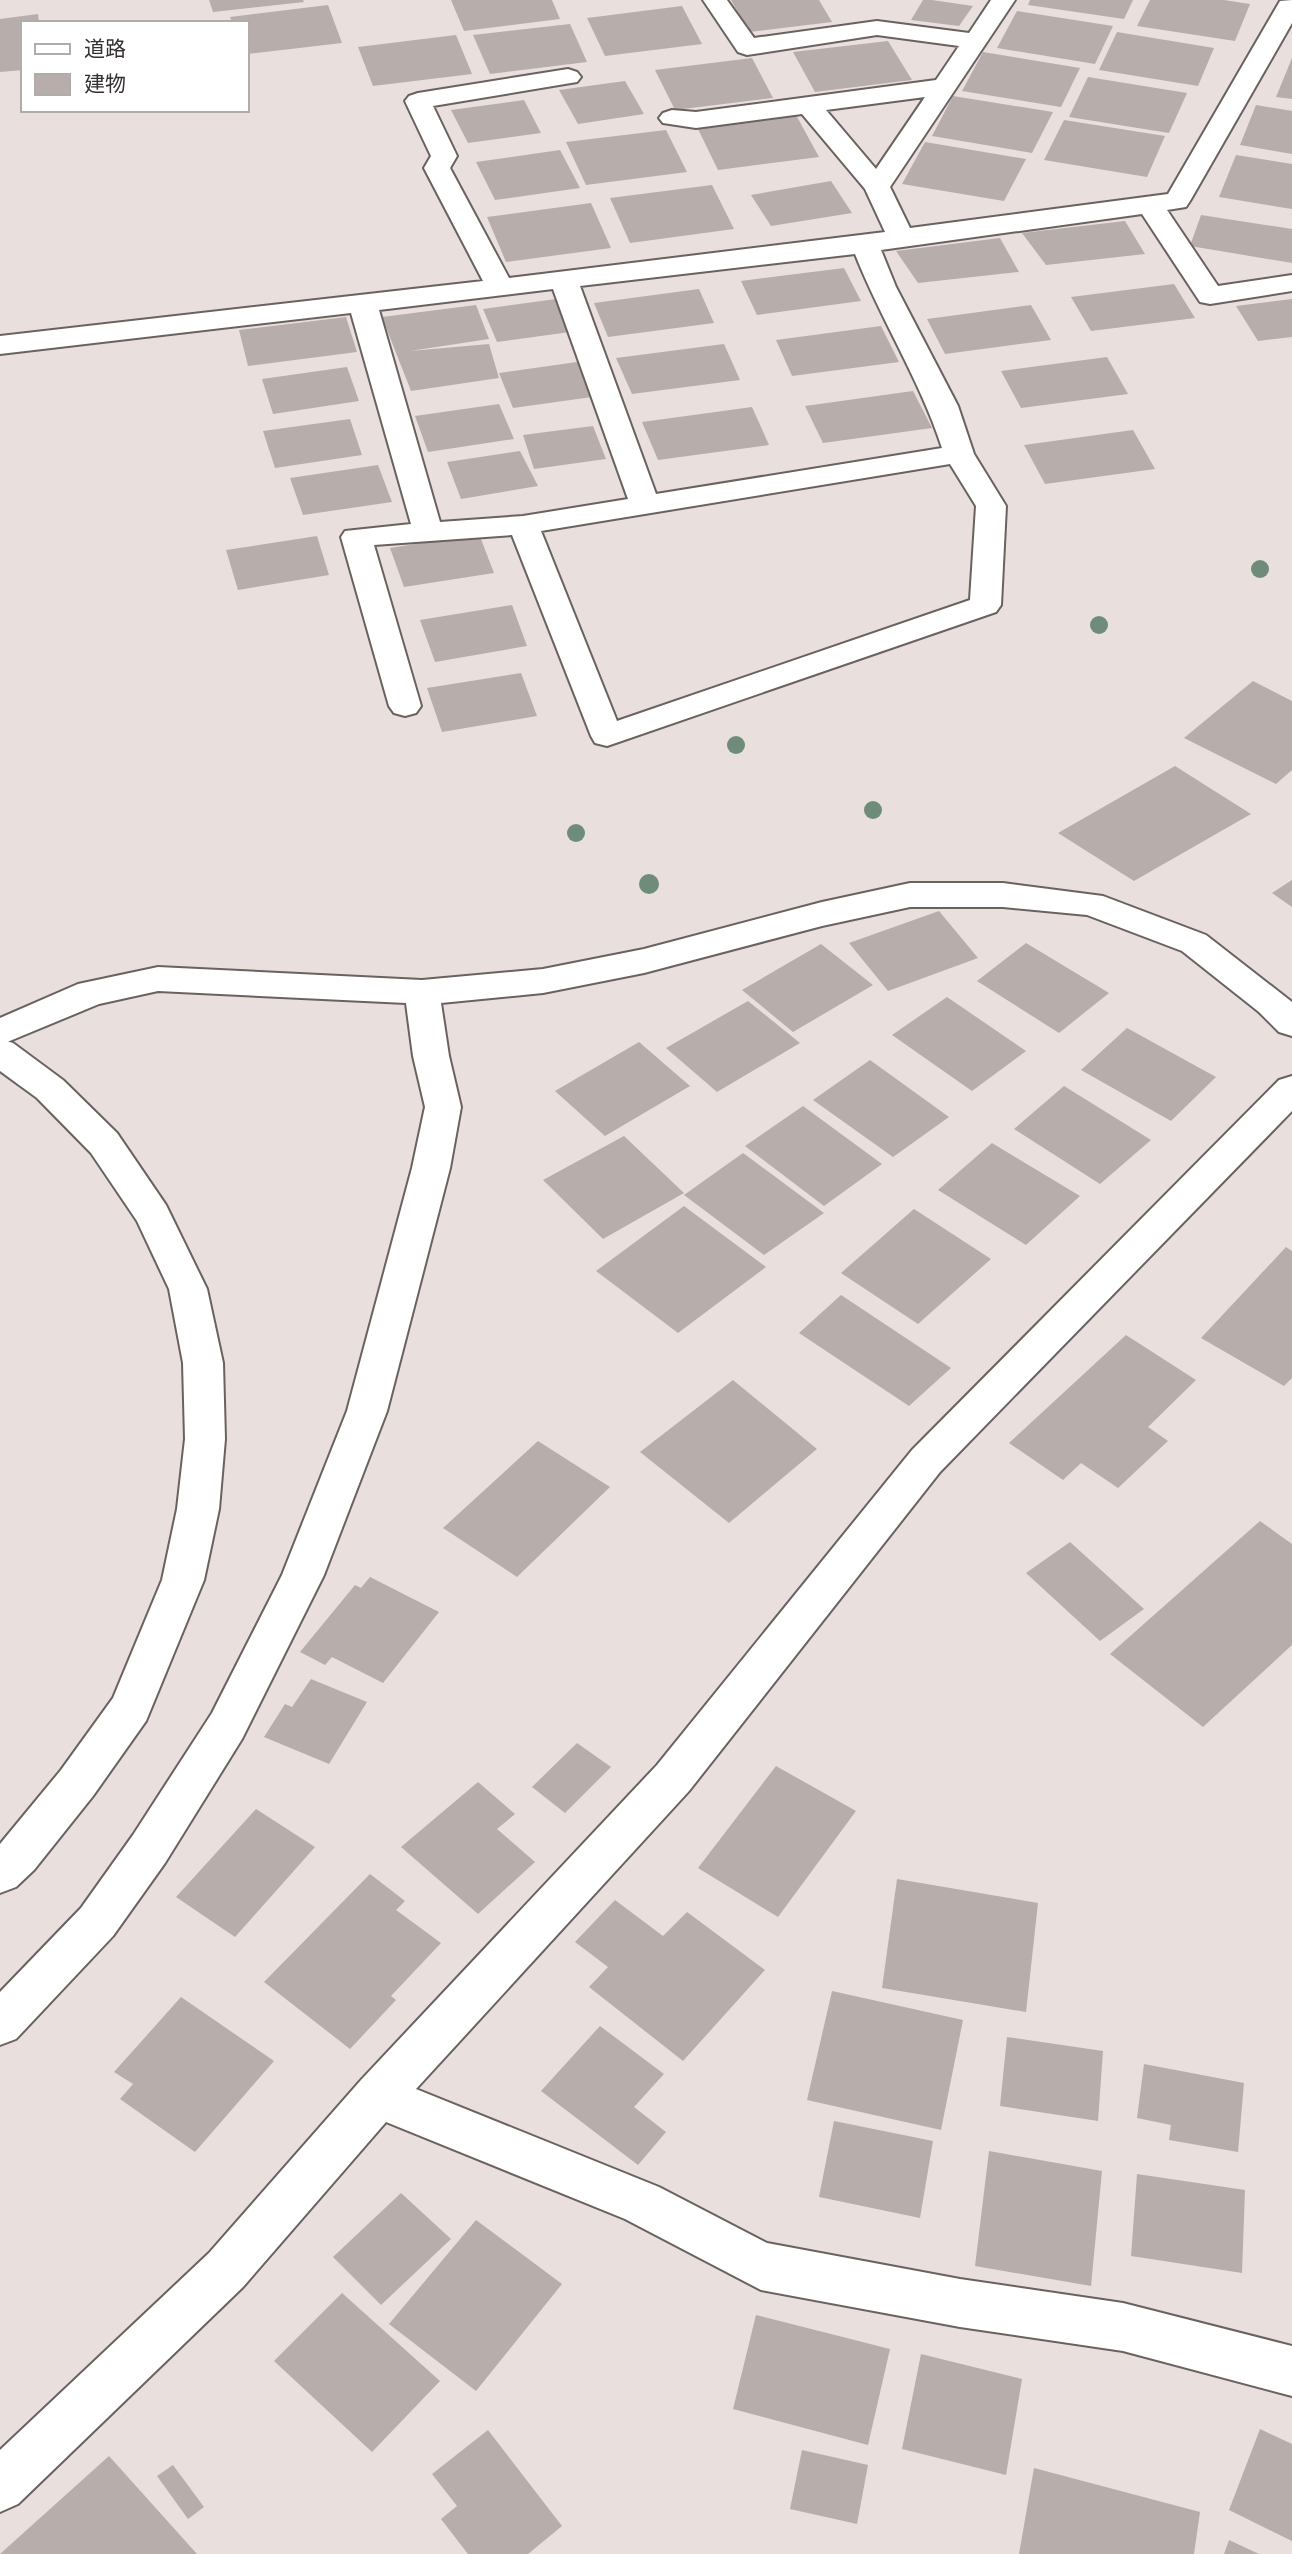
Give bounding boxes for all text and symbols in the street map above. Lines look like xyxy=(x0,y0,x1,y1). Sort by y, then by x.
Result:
legend xyxy=(21,21,248,112)
text: 道路 xyxy=(84,32,126,64)
text: 建物 xyxy=(84,67,126,99)

